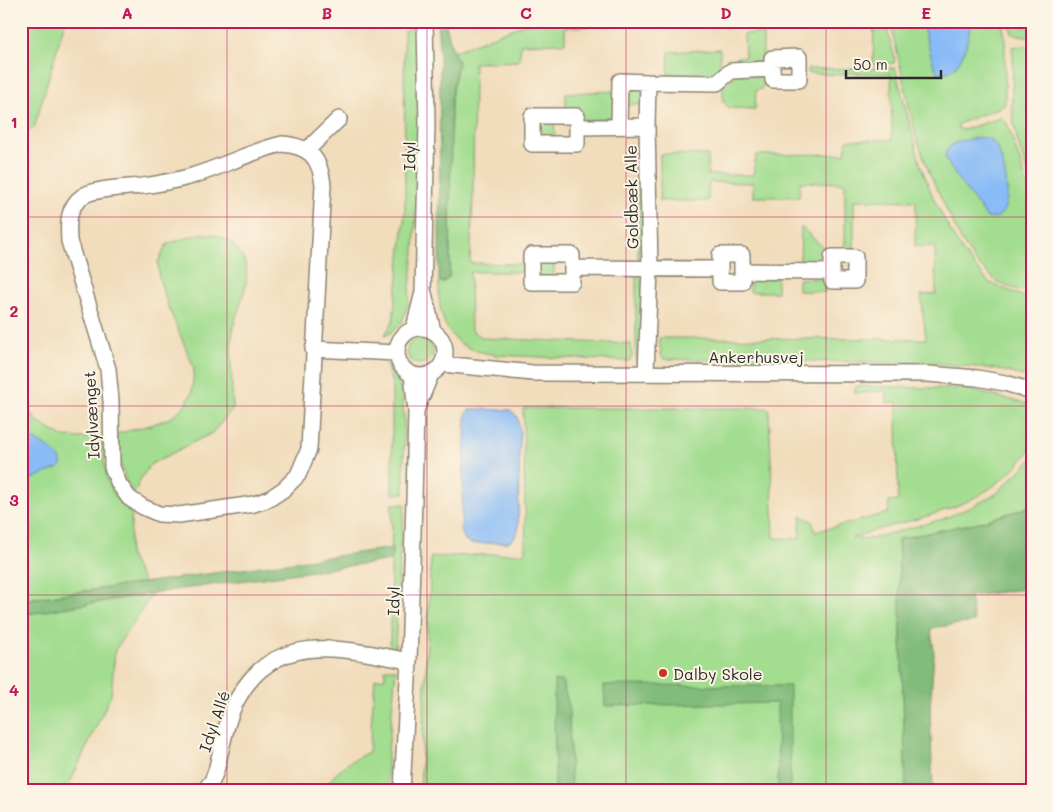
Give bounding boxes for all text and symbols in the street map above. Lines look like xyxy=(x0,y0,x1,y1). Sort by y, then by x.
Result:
text: A xyxy=(121,2,133,23)
text: B xyxy=(322,2,332,23)
text: C xyxy=(520,2,532,23)
text: D xyxy=(720,2,732,23)
text: E xyxy=(921,2,931,23)
scale bar xyxy=(846,48,940,80)
text: 50 m xyxy=(853,54,888,74)
text: 1 xyxy=(10,111,18,132)
street label: Idyl xyxy=(398,141,420,171)
street label: Goldbæk Alle xyxy=(620,145,642,249)
text: 2 xyxy=(10,300,19,321)
street label: Ankerhusvej xyxy=(708,346,804,367)
street label: Idylvænget xyxy=(78,370,104,460)
text: 3 xyxy=(9,489,19,510)
street label: Idyl xyxy=(382,586,404,616)
place label: Dalby Skole xyxy=(673,663,763,684)
marker: Dalby Skole xyxy=(657,667,669,679)
text: 4 xyxy=(9,679,19,700)
street label: Idyl Allé xyxy=(194,687,234,755)

